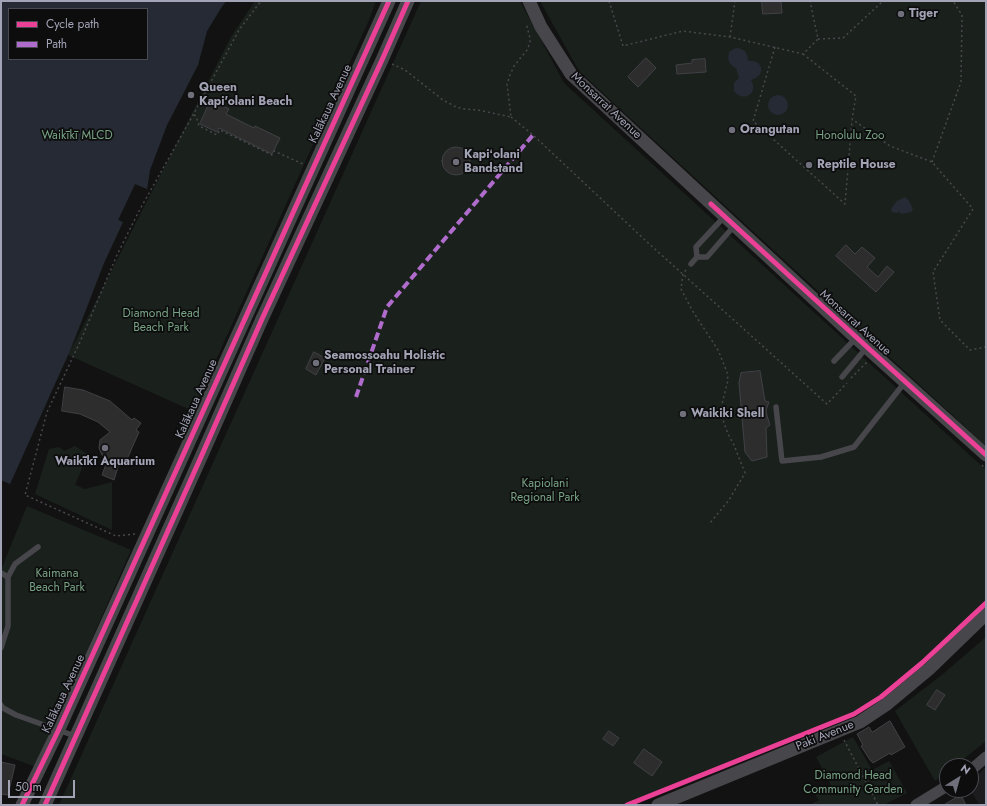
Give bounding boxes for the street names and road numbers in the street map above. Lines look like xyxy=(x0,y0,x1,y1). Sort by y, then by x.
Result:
street label: Kalākaua Avenue xyxy=(306,62,356,146)
street label: Monsarrat Avenue xyxy=(568,70,644,142)
street label: Monsarrat Avenue xyxy=(816,287,894,359)
street label: Kalākaua Avenue xyxy=(173,357,221,441)
street label: Kalākaua Avenue xyxy=(39,652,89,736)
street label: Paki Avenue xyxy=(794,718,856,754)

